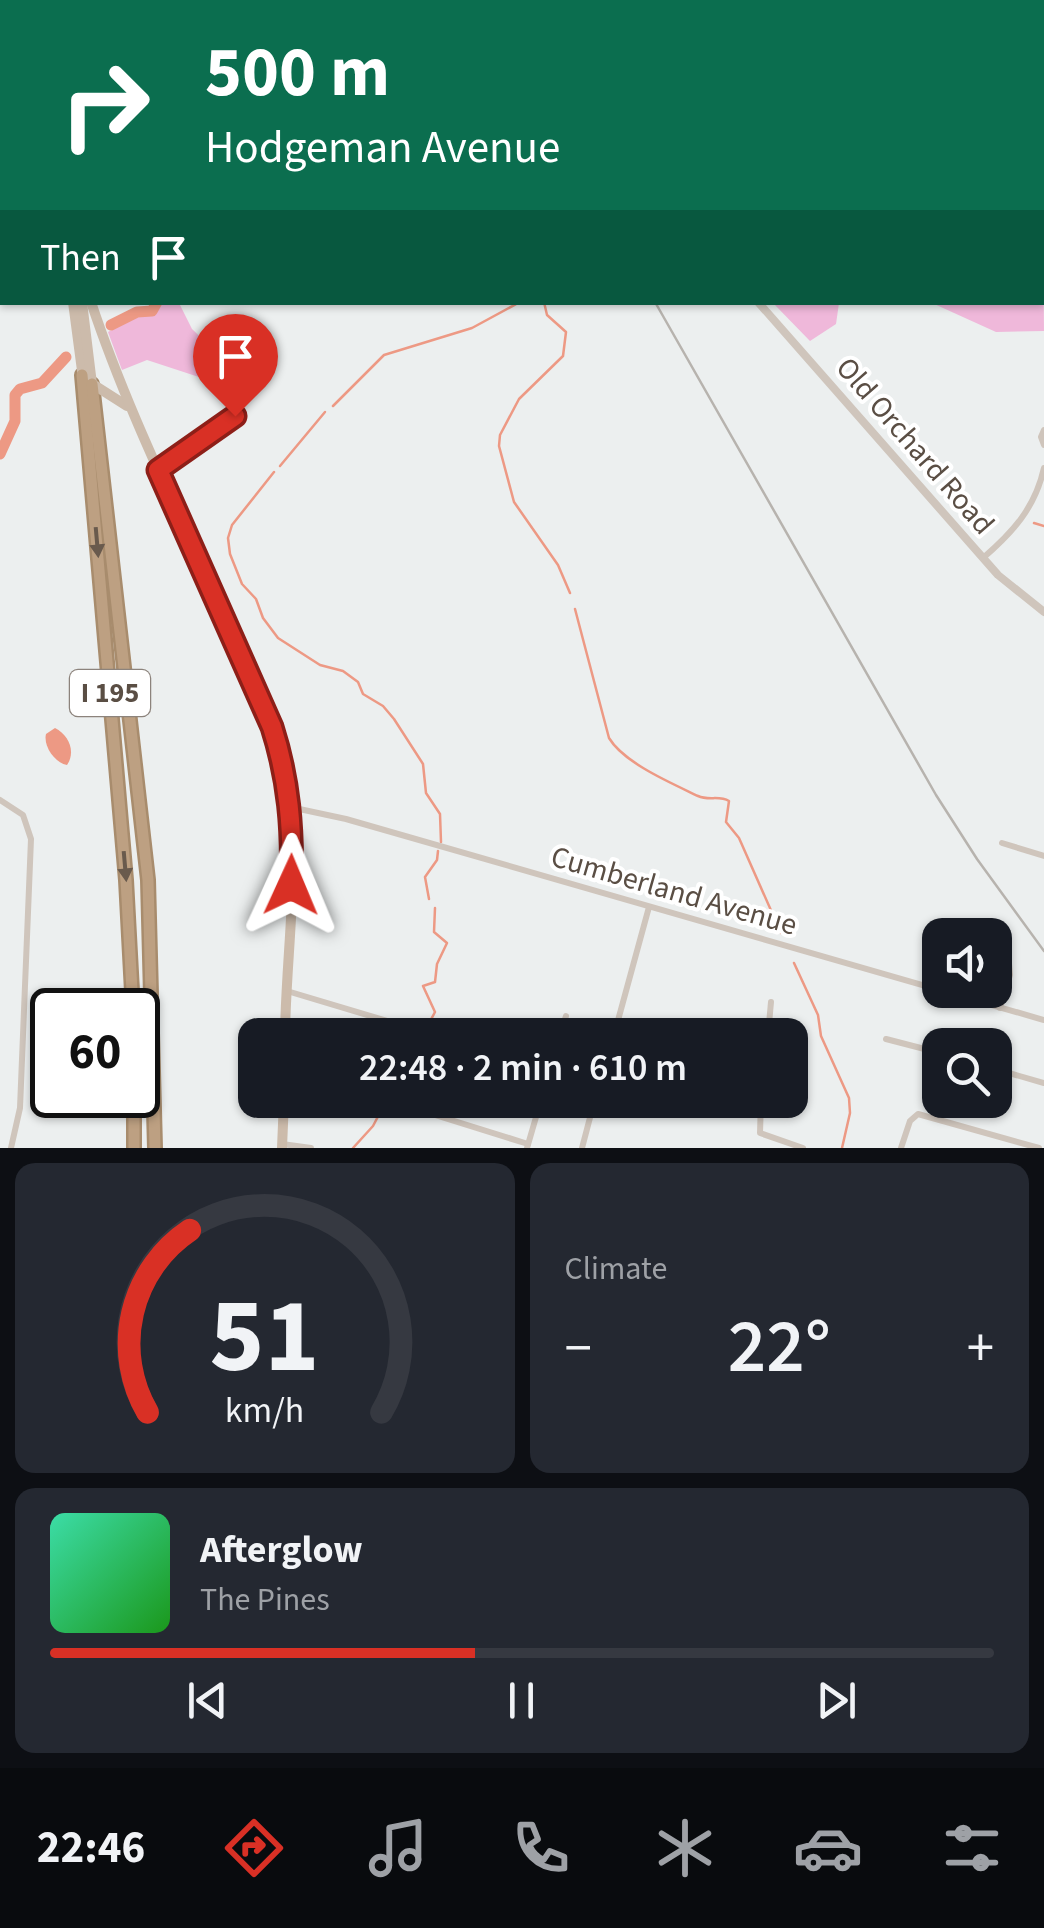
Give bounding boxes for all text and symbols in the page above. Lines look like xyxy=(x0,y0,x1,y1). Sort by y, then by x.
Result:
text: 500 m xyxy=(205,23,390,123)
icon: right xyxy=(40,40,170,170)
text: Hodgeman Avenue xyxy=(205,116,560,180)
icon: arrive xyxy=(141,230,196,285)
text: Then xyxy=(40,231,121,285)
pin xyxy=(193,314,278,417)
icon: arrive xyxy=(208,329,263,384)
street label: Old Orchard Road xyxy=(826,348,1004,544)
one-way arrow xyxy=(89,527,105,559)
road number: I 195 xyxy=(70,670,150,716)
position arrow xyxy=(239,833,343,937)
street label: Cumberland Avenue xyxy=(546,835,802,947)
one-way arrow xyxy=(117,851,133,882)
map controls xyxy=(922,918,1012,1118)
button: sound xyxy=(922,918,1012,1008)
speed limit sign: 60 xyxy=(30,988,160,1118)
button: search xyxy=(922,1028,1012,1118)
text: 22:48 · 2 min · 610 m xyxy=(359,1041,687,1095)
text: Climate xyxy=(565,1246,667,1292)
text: 51 xyxy=(210,1264,320,1412)
text: 22° xyxy=(728,1294,831,1401)
text: − xyxy=(565,1310,592,1388)
text: + xyxy=(967,1310,994,1388)
text: km/h xyxy=(225,1385,304,1436)
text: Afterglow xyxy=(200,1523,363,1577)
text: The Pines xyxy=(200,1577,330,1623)
icon: previous xyxy=(180,1673,235,1728)
icon: pause xyxy=(494,1673,549,1728)
icon: next xyxy=(809,1673,864,1728)
icon: directions xyxy=(219,1813,289,1883)
icon: music xyxy=(363,1813,433,1883)
icon: phone xyxy=(506,1813,576,1883)
icon: climate xyxy=(650,1813,720,1883)
icon: car xyxy=(793,1813,863,1883)
icon: filters xyxy=(937,1813,1007,1883)
text: 22:46 xyxy=(37,1816,145,1880)

